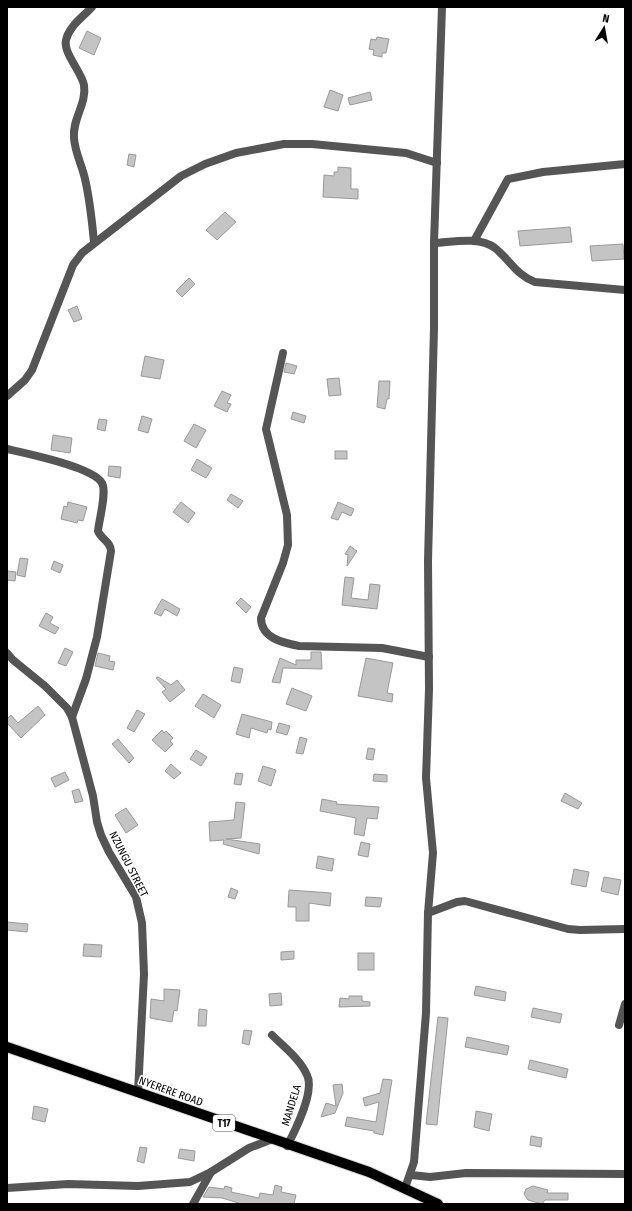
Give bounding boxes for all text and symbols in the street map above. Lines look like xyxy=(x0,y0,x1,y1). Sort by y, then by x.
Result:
north arrow xyxy=(584,8,624,48)
text: N xyxy=(601,12,610,26)
street label: NZUNGU STREET xyxy=(106,829,151,900)
street label: NYERERE ROAD xyxy=(137,1074,205,1109)
street label: MANDELA xyxy=(279,1083,304,1127)
road number: T17 xyxy=(213,1115,235,1131)

